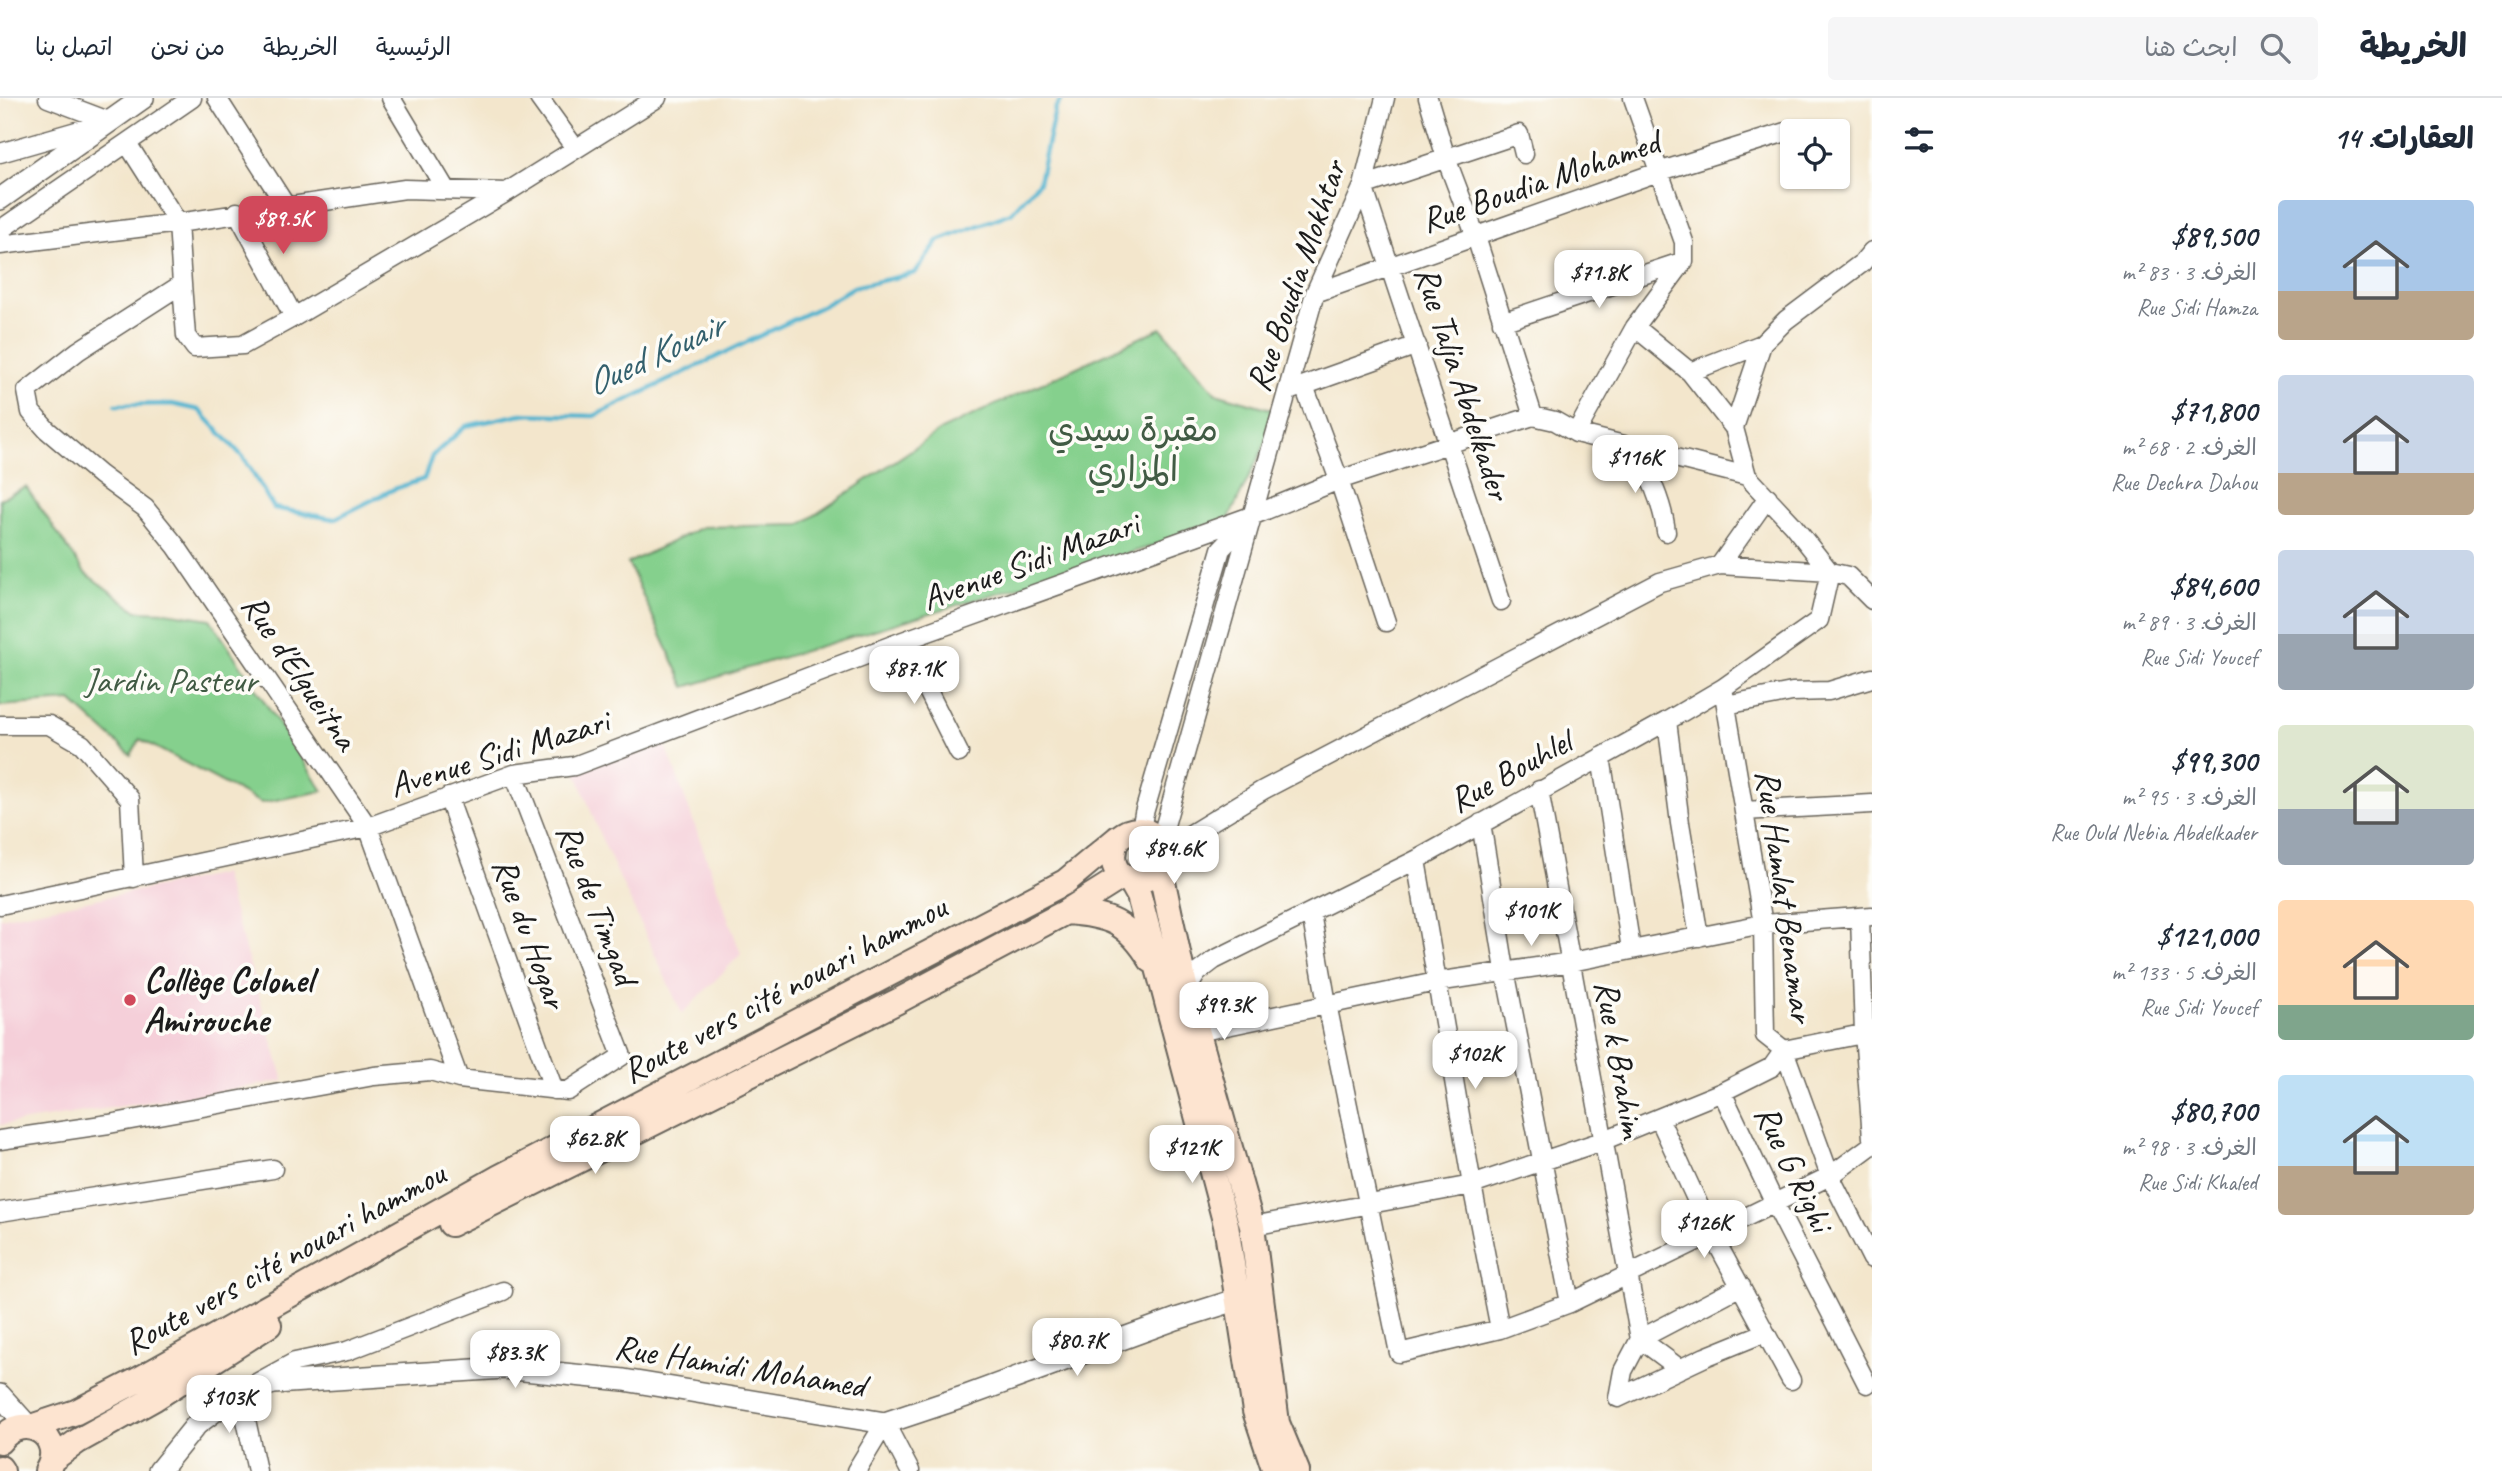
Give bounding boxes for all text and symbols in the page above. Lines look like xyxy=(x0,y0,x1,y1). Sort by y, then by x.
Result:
search box xyxy=(1828,17,2318,80)
text: الخريطة xyxy=(2360,25,2467,67)
icon: search xyxy=(2256,29,2294,67)
text: ابحث هنا xyxy=(2144,31,2238,64)
text: اتصل بنا xyxy=(35,32,113,62)
text: من نحن xyxy=(151,32,225,62)
text: الخريطة xyxy=(263,32,338,62)
text: الرئيسية xyxy=(376,32,451,62)
street label: Rue Boudia Mohamed xyxy=(1415,117,1670,243)
map controls xyxy=(1780,119,1850,189)
button: locate xyxy=(1780,119,1850,189)
text: العقارات: 14 xyxy=(2333,119,2474,157)
icon: filters xyxy=(1900,121,1938,159)
street label: Rue Boudia Mokhtar xyxy=(1235,152,1357,397)
pin: $89.5K xyxy=(226,197,340,256)
text: $89.5K xyxy=(255,204,312,233)
text: $89,500 xyxy=(2171,217,2257,255)
icon: home xyxy=(2334,228,2418,312)
pin: $71.8K xyxy=(1542,250,1656,310)
text: $71.8K xyxy=(1570,258,1628,287)
text: الغرف: 3 · 83 m² xyxy=(2122,258,2257,287)
street label: Rue Talja Abdelkader xyxy=(1404,261,1523,508)
text: Rue Sidi Hamza xyxy=(2136,293,2257,322)
water label: Oued Kouair xyxy=(578,299,736,406)
text: $71,800 xyxy=(2170,392,2257,430)
icon: home xyxy=(2334,403,2418,487)
park label: مقبرة سيدي المزاري xyxy=(1048,407,1218,494)
text: الغرف: 2 · 68 m² xyxy=(2122,433,2257,462)
pin: $116K xyxy=(1586,436,1684,495)
text: $116K xyxy=(1608,443,1662,472)
text: Rue Dechra Dahou xyxy=(2111,468,2257,497)
street label: Avenue Sidi Mazari xyxy=(916,500,1149,621)
text: $84,600 xyxy=(2169,567,2257,605)
icon: home xyxy=(2334,578,2418,662)
street label: Rue d'Elgueitna xyxy=(231,585,370,761)
text: الغرف: 3 · 89 m² xyxy=(2122,608,2257,637)
text: Rue Sidi Youcef xyxy=(2140,643,2257,672)
pin: $87.1K xyxy=(857,646,971,706)
text: $87.1K xyxy=(885,654,943,683)
park label: Jardin Pasteur xyxy=(83,658,260,703)
street label: Avenue Sidi Mazari xyxy=(384,697,618,808)
street label: Rue Bouhlel xyxy=(1441,716,1584,823)
text: $99,300 xyxy=(2171,742,2257,780)
icon: home xyxy=(2334,753,2418,837)
street label: Rue Hamlat Benamar xyxy=(1745,767,1825,1028)
text: الغرف: 3 · 95 m² xyxy=(2122,783,2257,812)
street label: Rue de Timgad xyxy=(546,817,650,996)
text: Rue Ould Nebia Abdelkader xyxy=(2050,818,2257,847)
pin: $84.6K xyxy=(1117,826,1231,886)
text: $84.6K xyxy=(1145,834,1203,863)
street label: Rue du Hogar xyxy=(482,852,579,1017)
street label: Route vers cité nouari hammou xyxy=(614,884,956,1094)
pin: $101K xyxy=(1482,888,1580,948)
text: $101K xyxy=(1504,896,1558,925)
text: $121,000 xyxy=(2157,917,2257,955)
icon: home xyxy=(2334,928,2418,1012)
place label: Collège Colonel Amirouche xyxy=(144,958,319,1043)
text: الغرف: 5 · 133 m² xyxy=(2111,958,2257,987)
street label: Rue k Brahim xyxy=(1584,977,1657,1144)
pin: $99.3K xyxy=(1167,982,1281,1042)
text: $99.3K xyxy=(1195,990,1253,1019)
marker: Collège Colonel Amirouche xyxy=(122,992,138,1008)
text: Rue Sidi Youcef xyxy=(2140,993,2257,1022)
pin: $102K xyxy=(1426,1032,1524,1091)
text: $102K xyxy=(1448,1039,1502,1068)
text: $80,700 xyxy=(2170,1092,2257,1130)
street label: Rue G Righi xyxy=(1744,1097,1846,1243)
icon: home xyxy=(2334,1103,2418,1187)
pin: $62.8K xyxy=(538,1116,652,1176)
text: $62.8K xyxy=(566,1124,624,1153)
pin: $121K xyxy=(1143,1126,1241,1185)
text: $121K xyxy=(1165,1133,1219,1162)
text: الغرف: 3 · 98 m² xyxy=(2122,1133,2257,1162)
street label: Route vers cité nouari hammou xyxy=(115,1150,454,1365)
text: Rue Sidi Khaled xyxy=(2138,1168,2257,1197)
pin: $126K xyxy=(1655,1200,1753,1260)
text: $126K xyxy=(1677,1208,1731,1237)
pin: $80.7K xyxy=(1020,1318,1134,1378)
street label: Rue Hamidi Mohamed xyxy=(612,1324,874,1409)
text: $80.7K xyxy=(1048,1326,1106,1355)
pin: $83.3K xyxy=(458,1330,572,1390)
text: $83.3K xyxy=(486,1338,544,1367)
pin: $103K xyxy=(180,1376,278,1435)
text: $103K xyxy=(202,1383,256,1412)

